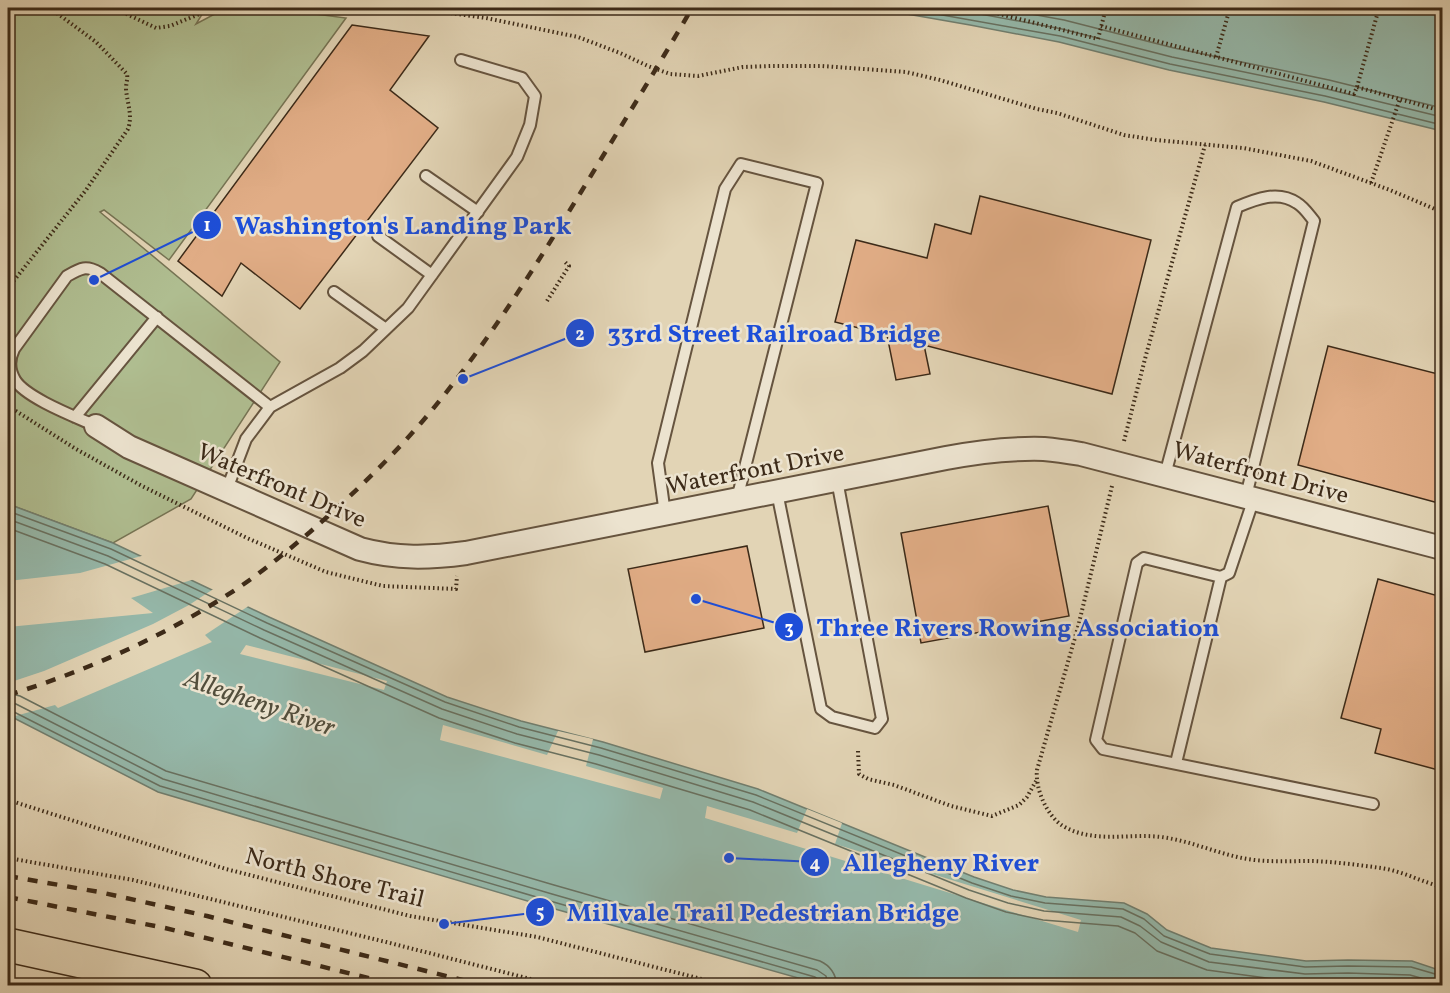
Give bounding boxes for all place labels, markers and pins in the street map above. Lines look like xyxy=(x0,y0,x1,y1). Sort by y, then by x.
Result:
callout: Washington's Landing Park xyxy=(192,203,583,247)
callout: 33rd Street Railroad Bridge xyxy=(565,311,952,355)
callout: Three Rivers Rowing Association xyxy=(774,605,1232,649)
callout: Allegheny River xyxy=(800,840,1051,884)
callout: Millvale Trail Pedestrian Bridge xyxy=(525,890,971,934)

